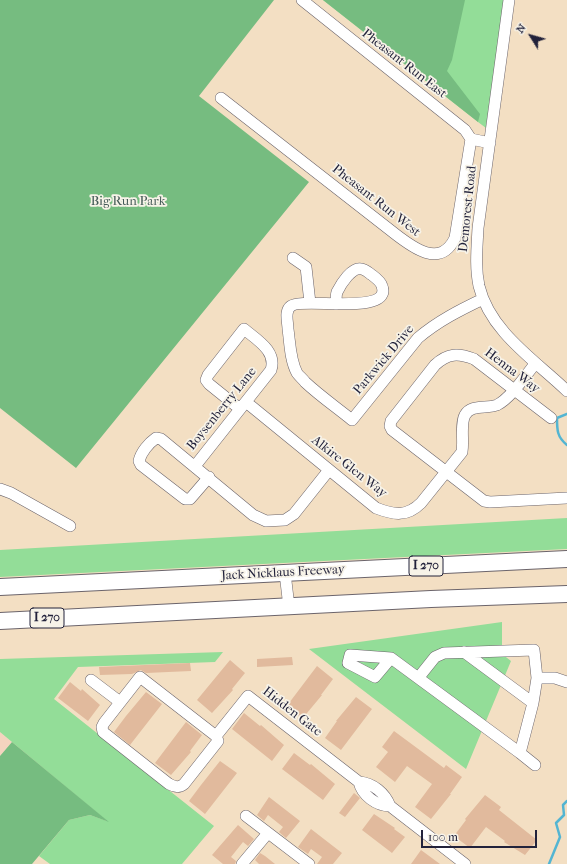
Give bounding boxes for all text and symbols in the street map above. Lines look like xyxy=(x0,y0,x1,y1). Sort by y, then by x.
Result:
north arrow xyxy=(511,16,551,56)
text: N xyxy=(513,21,529,36)
street label: Pheasant Run East xyxy=(358,26,450,102)
street label: Pheasant Run West xyxy=(329,162,423,240)
street label: Demorest Road xyxy=(456,165,480,253)
park label: Big Run Park xyxy=(91,194,165,210)
street label: Parkwick Drive xyxy=(350,322,418,398)
street label: Henna Way xyxy=(481,345,543,397)
street label: Boysenberry Lane xyxy=(184,364,260,454)
street label: Alkire Glen Way xyxy=(308,433,390,501)
road number: I 270 xyxy=(409,556,443,576)
street label: Jack Nicklaus Freeway xyxy=(221,562,345,584)
road number: I 270 xyxy=(30,608,64,628)
street label: Hidden Gate xyxy=(259,684,325,740)
scale bar xyxy=(423,822,539,848)
text: 100 m xyxy=(428,830,458,844)

